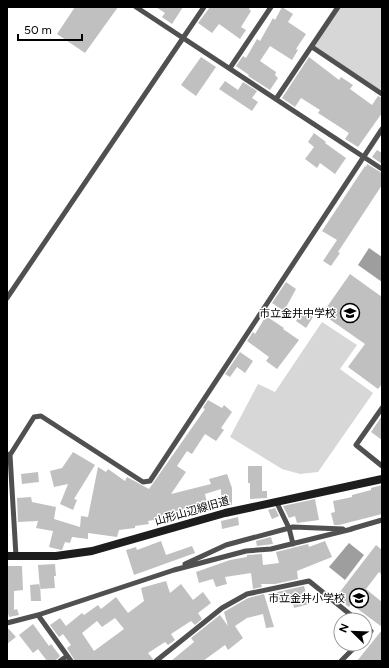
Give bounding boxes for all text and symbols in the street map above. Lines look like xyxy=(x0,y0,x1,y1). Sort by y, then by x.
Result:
scale bar xyxy=(18,16,82,42)
text: 50 m xyxy=(24,23,52,37)
school or university icon: 市立金井中学校 xyxy=(339,302,361,324)
place label: 市立金井中学校 xyxy=(259,307,336,320)
street label: 山形山辺線旧道 xyxy=(153,494,231,528)
school or university icon: 市立金井小学校 xyxy=(348,587,370,609)
place label: 市立金井小学校 xyxy=(268,592,345,605)
north arrow xyxy=(333,612,373,652)
text: N xyxy=(337,622,352,635)

